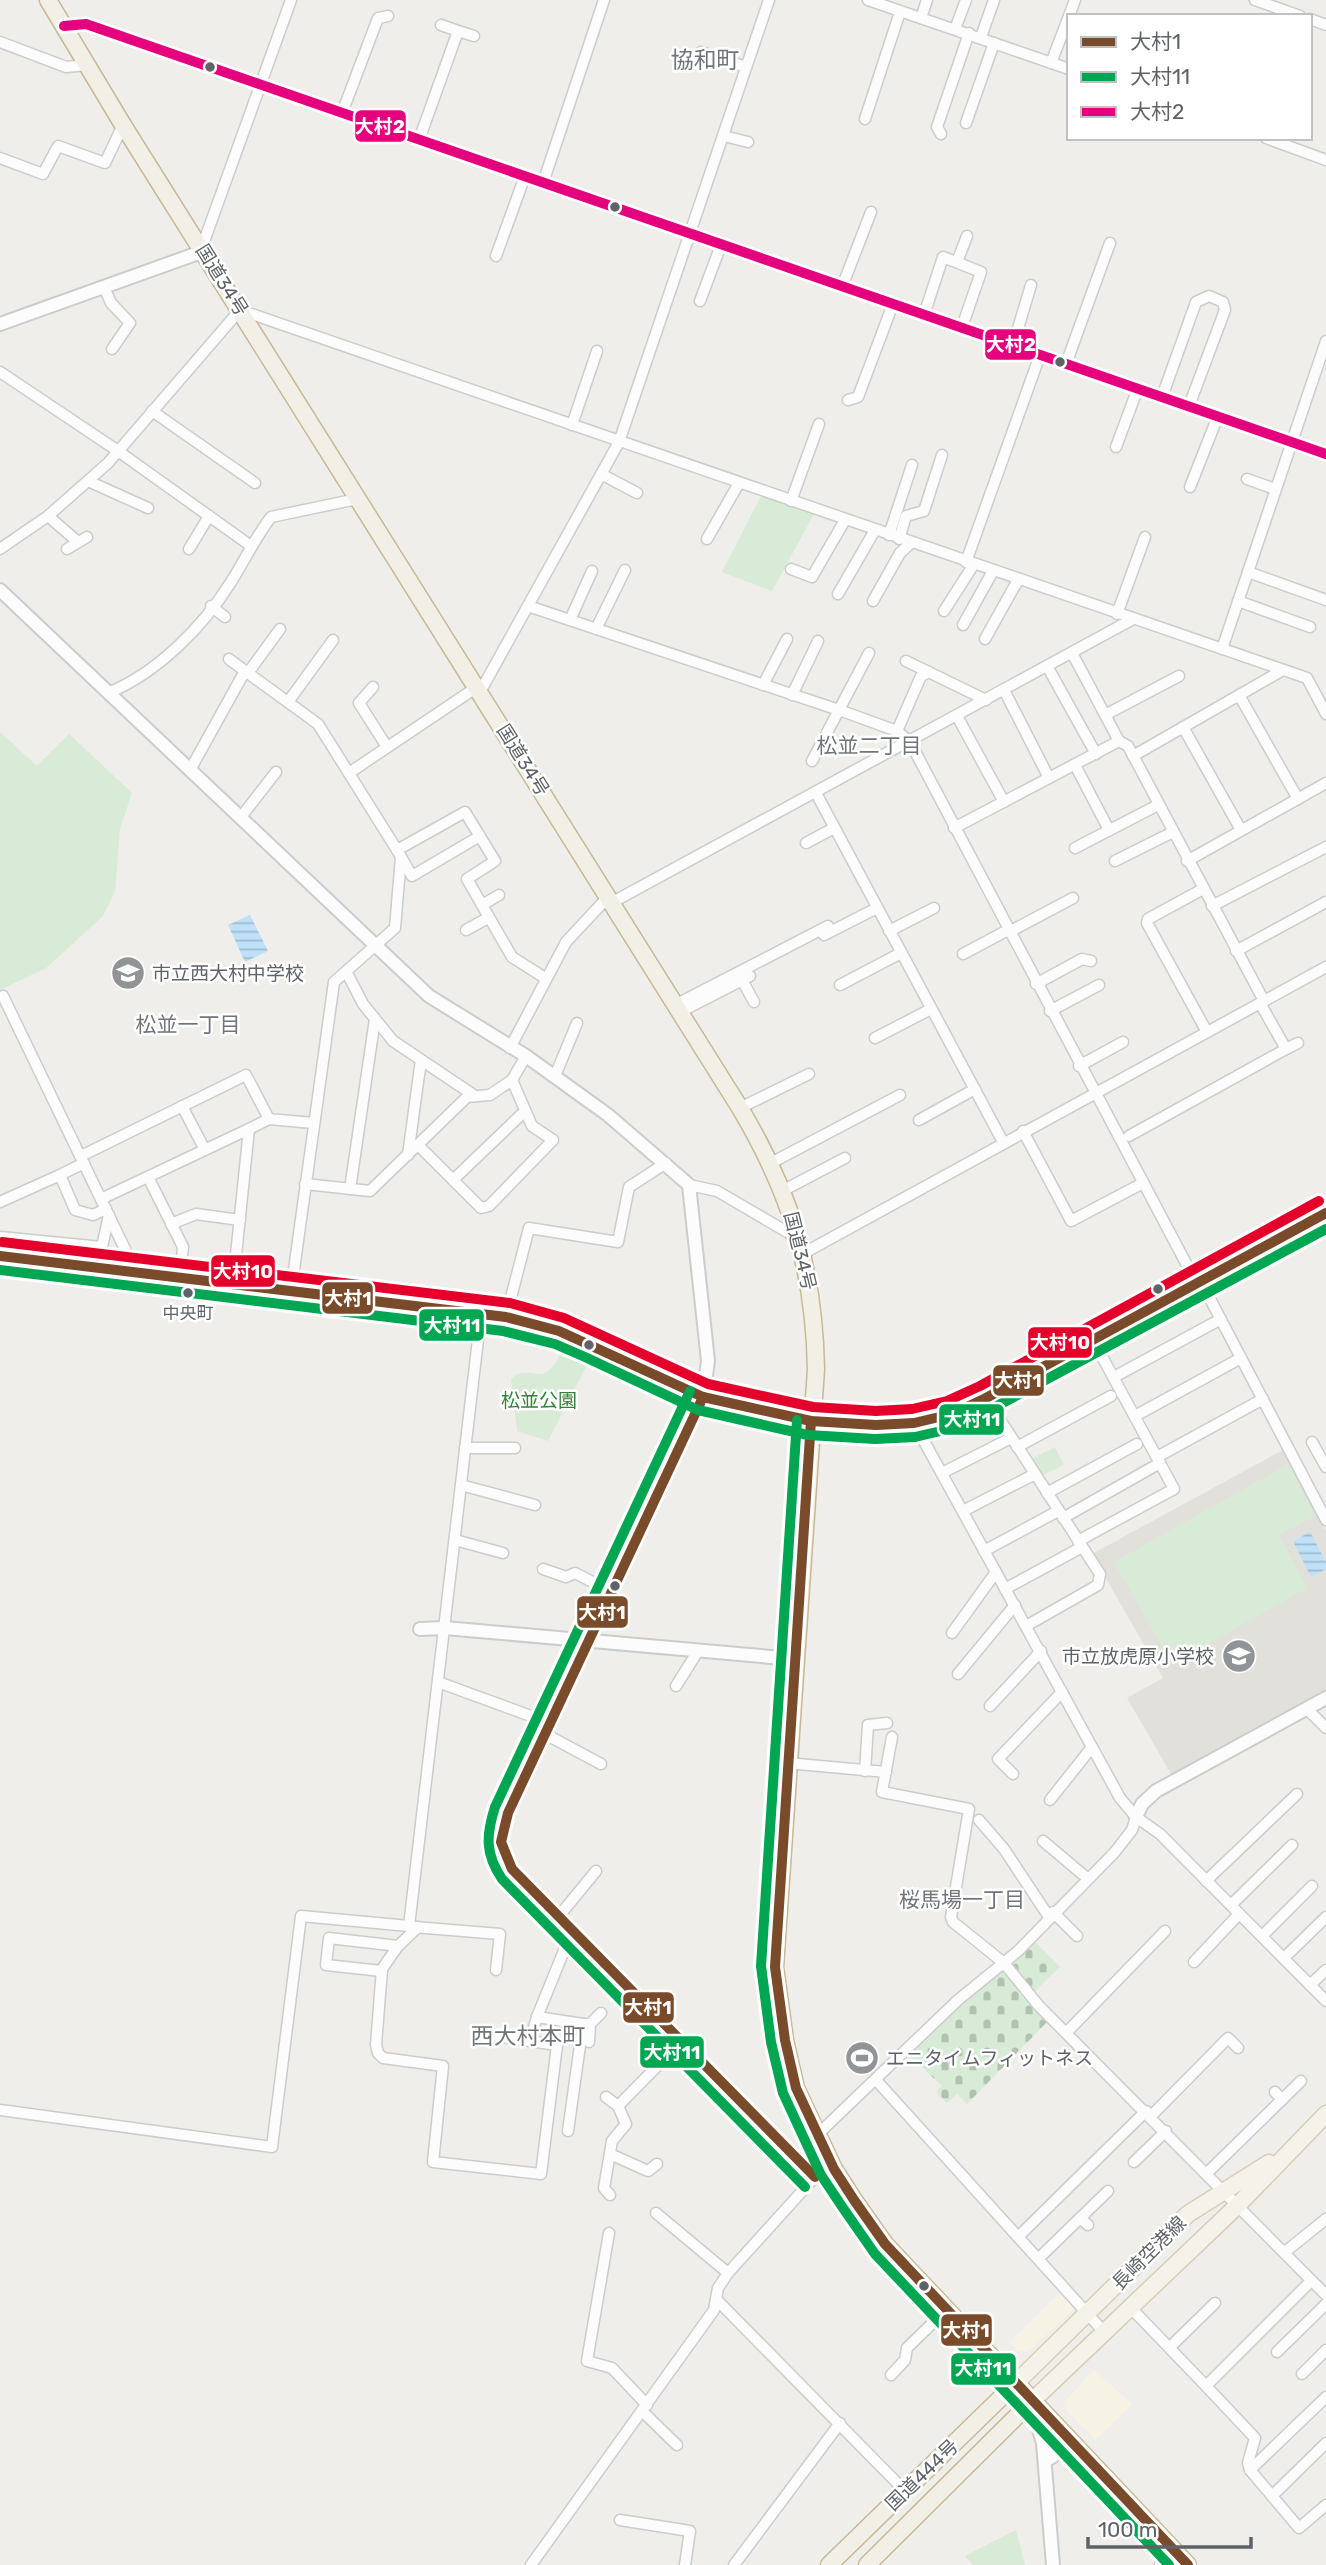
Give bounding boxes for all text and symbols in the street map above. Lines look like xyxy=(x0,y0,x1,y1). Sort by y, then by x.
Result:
legend xyxy=(1067,14,1312,140)
text: 大村1 xyxy=(1130,29,1181,54)
district label: 協和町 xyxy=(671,46,740,74)
unlabelled marker xyxy=(203,60,217,74)
text: 大村11 xyxy=(1130,64,1190,89)
text: 大村2 xyxy=(1130,99,1184,124)
line badge: 大村2 xyxy=(354,109,407,143)
text: 大村2 xyxy=(355,115,405,138)
unlabelled marker xyxy=(608,200,622,214)
street label: 国道34号 xyxy=(191,240,253,320)
line badge: 大村2 xyxy=(984,328,1037,361)
text: 大村2 xyxy=(986,333,1036,356)
unlabelled marker xyxy=(1053,355,1067,369)
street label: 国道34号 xyxy=(492,720,554,800)
district label: 松並二丁目 xyxy=(817,733,922,758)
school or university icon: 市立西大村中学校 xyxy=(109,954,147,992)
place label: 市立西大村中学校 xyxy=(152,962,304,985)
district label: 松並一丁目 xyxy=(136,1012,241,1037)
street label: 国道34号 xyxy=(779,1209,821,1293)
line badge: 大村10 xyxy=(210,1254,276,1288)
text: 大村10 xyxy=(213,1260,273,1283)
line badge: 大村1 xyxy=(321,1281,374,1315)
unlabelled marker xyxy=(1151,1282,1165,1296)
marker: 中央町 xyxy=(181,1286,195,1300)
text: 大村1 xyxy=(324,1287,372,1310)
place label: 中央町 xyxy=(163,1303,214,1323)
line badge: 大村11 xyxy=(418,1308,485,1342)
text: 大村11 xyxy=(424,1314,480,1337)
line badge: 大村10 xyxy=(1027,1326,1093,1359)
text: 大村10 xyxy=(1030,1331,1090,1354)
unlabelled marker xyxy=(582,1338,596,1352)
line badge: 大村1 xyxy=(992,1364,1045,1397)
text: 大村1 xyxy=(994,1369,1042,1392)
park label: 松並公園 xyxy=(501,1389,577,1412)
line badge: 大村11 xyxy=(938,1403,1005,1436)
text: 大村11 xyxy=(944,1408,1000,1431)
unlabelled marker xyxy=(608,1579,622,1593)
line badge: 大村1 xyxy=(576,1595,629,1629)
text: 大村1 xyxy=(578,1601,626,1624)
school or university icon: 市立放虎原小学校 xyxy=(1220,1637,1258,1675)
place label: 市立放虎原小学校 xyxy=(1062,1645,1214,1668)
district label: 桜馬場一丁目 xyxy=(899,1887,1025,1912)
line badge: 大村1 xyxy=(622,1991,675,2024)
text: 大村1 xyxy=(624,1996,672,2019)
district label: 西大村本町 xyxy=(471,2022,586,2050)
line badge: 大村11 xyxy=(639,2035,705,2069)
sports icon: エニタイムフィットネス xyxy=(843,2039,881,2077)
text: 大村11 xyxy=(644,2041,700,2064)
place label: エニタイムフィットネス xyxy=(886,2047,1093,2070)
street label: 長崎空港線 xyxy=(1107,2211,1191,2295)
unlabelled marker xyxy=(917,2279,931,2293)
line badge: 大村1 xyxy=(940,2313,993,2347)
text: 大村1 xyxy=(942,2319,990,2342)
line badge: 大村11 xyxy=(950,2352,1017,2386)
text: 大村11 xyxy=(955,2357,1011,2380)
street label: 国道444号 xyxy=(881,2435,963,2515)
scale bar xyxy=(1088,2506,1251,2550)
text: 100 m xyxy=(1098,2517,1157,2542)

